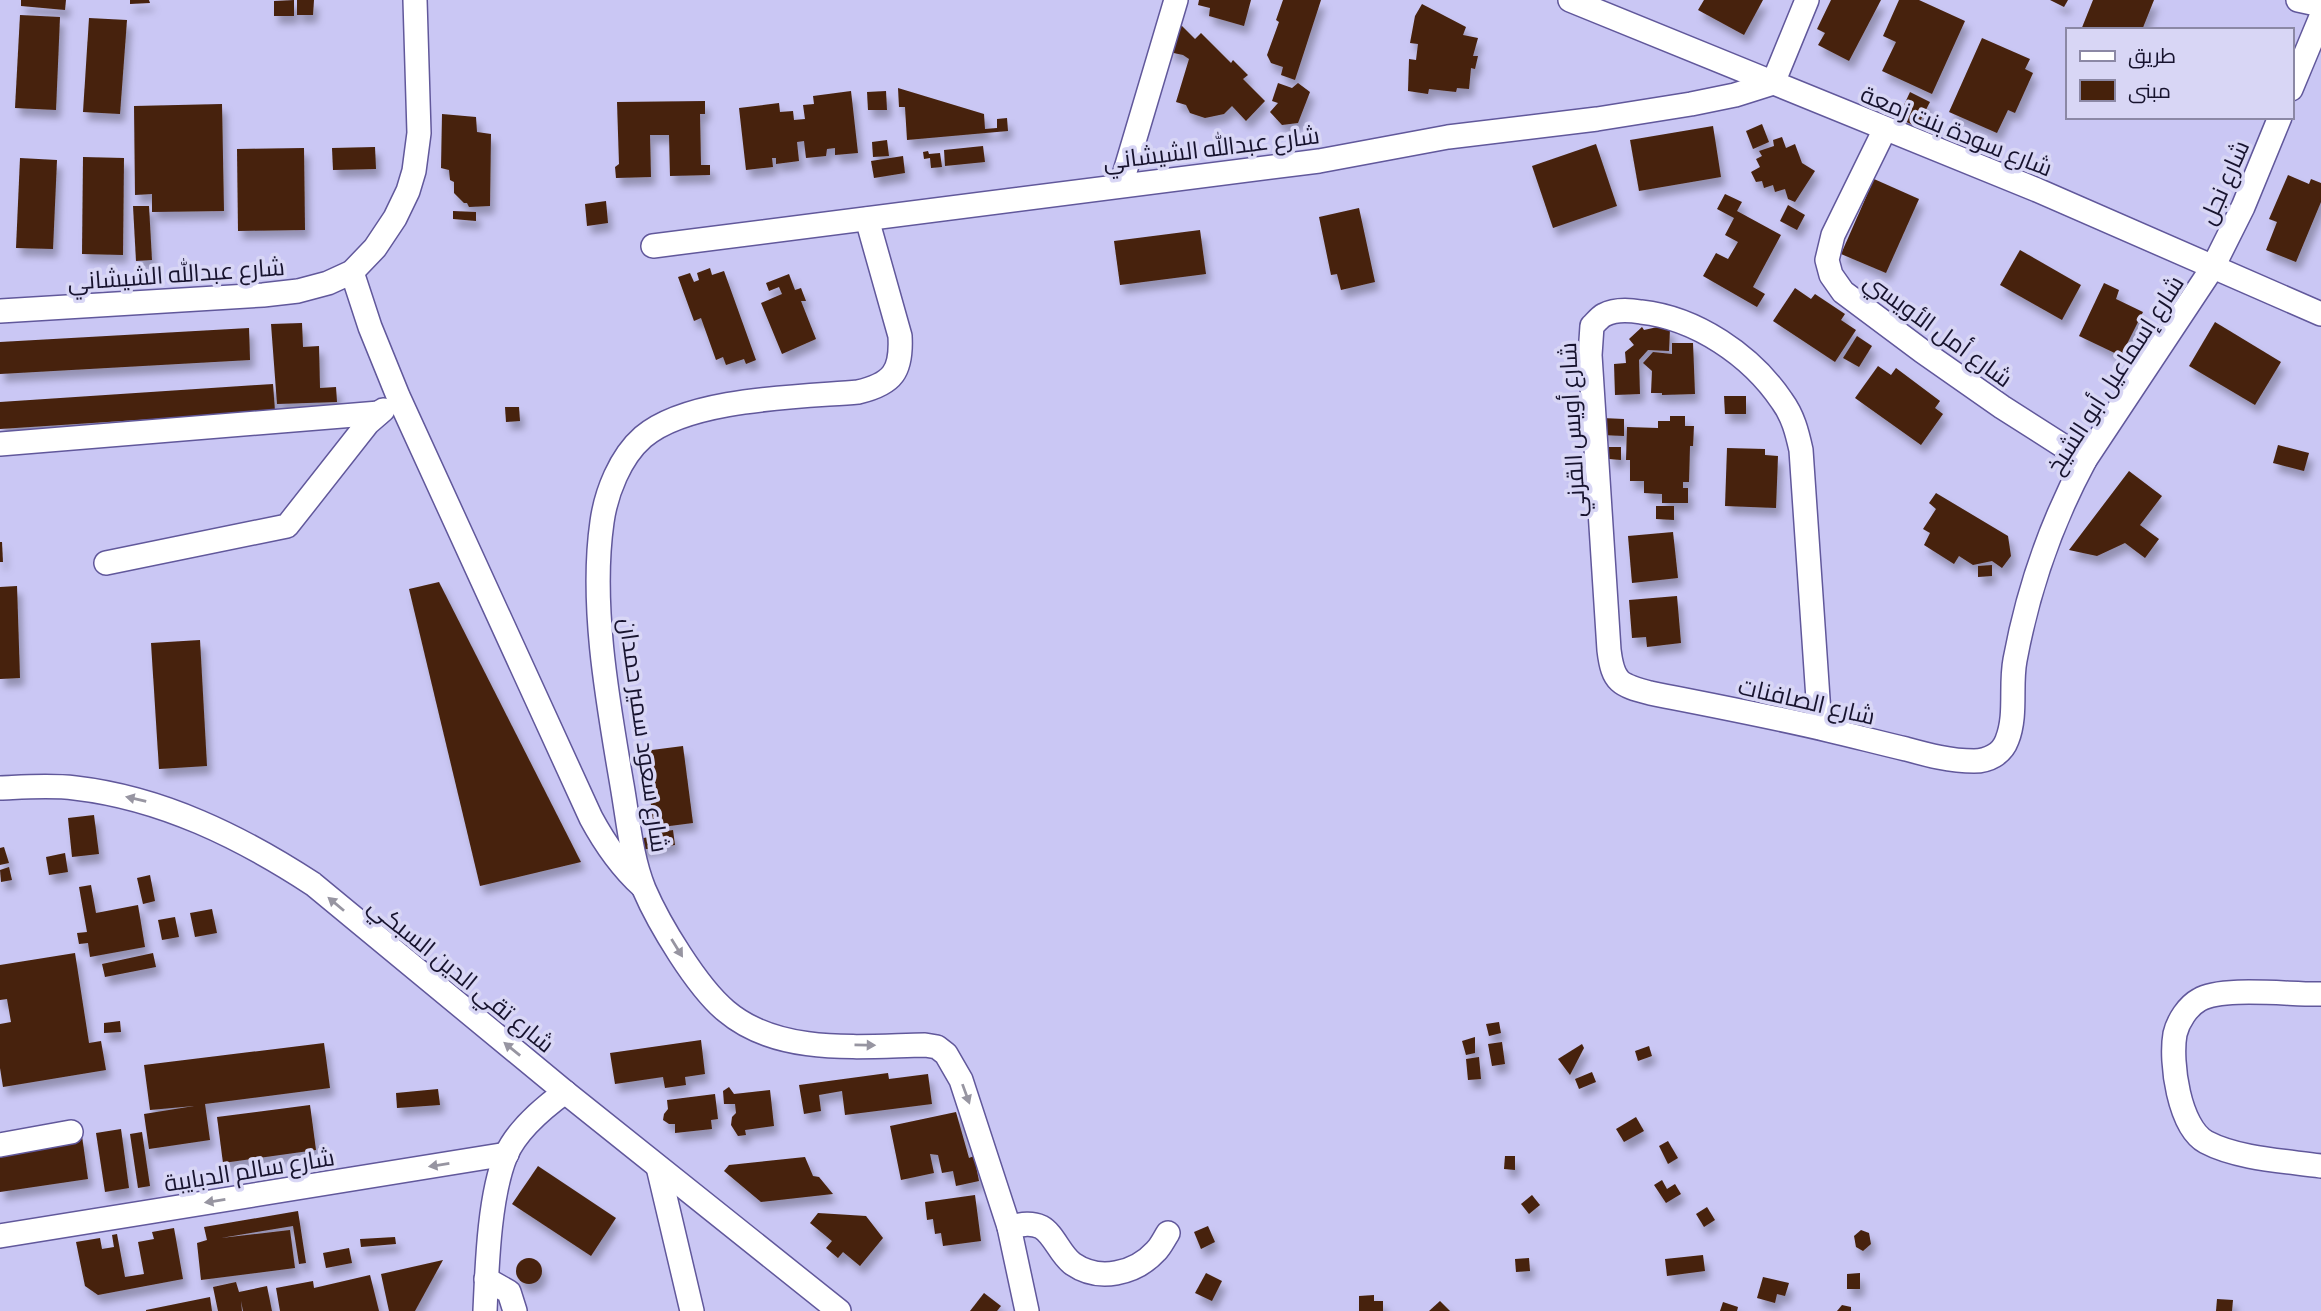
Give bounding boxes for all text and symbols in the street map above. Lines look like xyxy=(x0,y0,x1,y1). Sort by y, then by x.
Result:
legend xyxy=(2066,28,2293,119)
text: طريق xyxy=(2128,41,2176,69)
street label: شارع سودة بنت زمعة xyxy=(1856,76,2058,184)
text: مبنى xyxy=(2128,76,2171,104)
street label: شارع عبدالله الشيشاني xyxy=(1101,117,1322,181)
street label: شارع نجل xyxy=(2190,135,2257,230)
street label: شارع عبدالله الشيشاني xyxy=(66,249,286,301)
street label: شارع أمل الأويسي xyxy=(1856,264,2020,396)
street label: شارع إسماعيل أبو الشيخ xyxy=(2037,268,2192,480)
street label: شارع أويس القرني xyxy=(1550,341,1596,518)
street label: شارع سعود سمير حمدان xyxy=(611,616,678,855)
street label: شارع الصافنات xyxy=(1735,668,1879,733)
one-way arrow xyxy=(125,793,147,804)
street label: شارع تقي الدين السبكي xyxy=(359,889,562,1063)
one-way arrow xyxy=(327,896,345,912)
one-way arrow xyxy=(671,938,684,957)
one-way arrow xyxy=(855,1039,877,1051)
one-way arrow xyxy=(503,1042,520,1057)
one-way arrow xyxy=(961,1083,972,1104)
street label: شارع سالم الدبايبة xyxy=(161,1139,337,1200)
one-way arrow xyxy=(428,1160,450,1171)
one-way arrow xyxy=(204,1196,226,1207)

